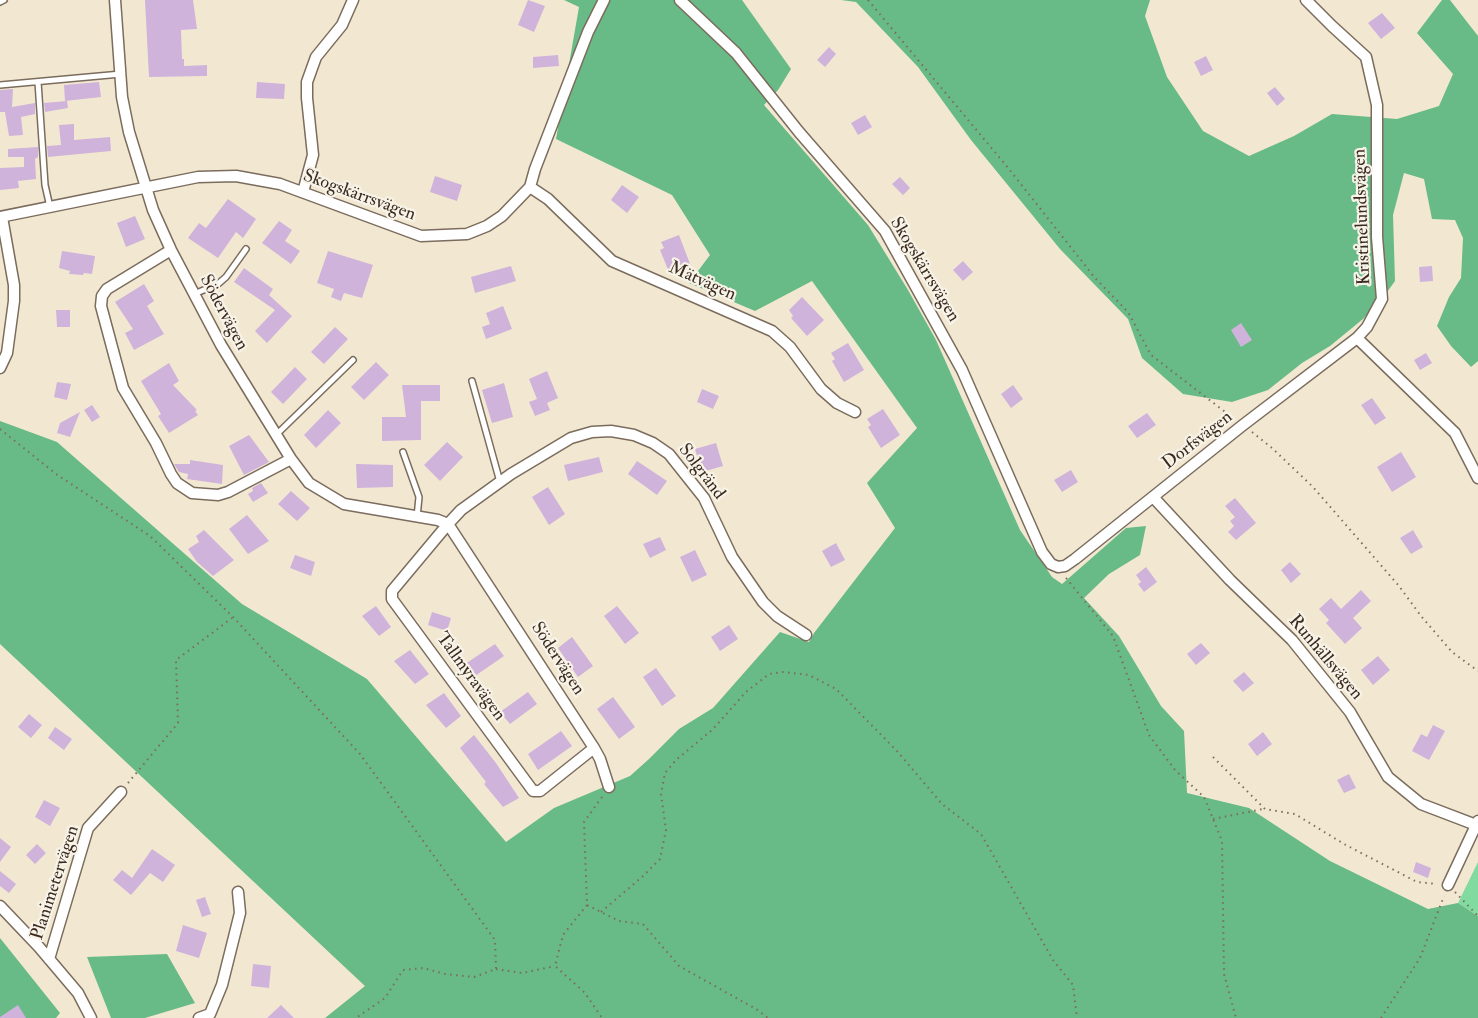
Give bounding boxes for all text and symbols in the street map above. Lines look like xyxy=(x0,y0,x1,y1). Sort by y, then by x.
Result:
street label: Kristinelundsvägen xyxy=(1350,148,1376,286)
street label: Skogskärrsvägen xyxy=(300,166,418,226)
street label: Skogskärrsvägen xyxy=(884,214,964,326)
street label: Mätvägen xyxy=(665,258,739,306)
street label: Södervägen xyxy=(194,271,252,355)
street label: Dorfsvägen xyxy=(1159,407,1237,475)
street label: Solgränd xyxy=(673,440,729,504)
street label: Runhällsvägen xyxy=(1283,611,1367,705)
street label: Södervägen xyxy=(525,618,589,700)
street label: Tallmyravägen xyxy=(431,629,509,725)
street label: Planimetervägen xyxy=(27,823,85,943)

